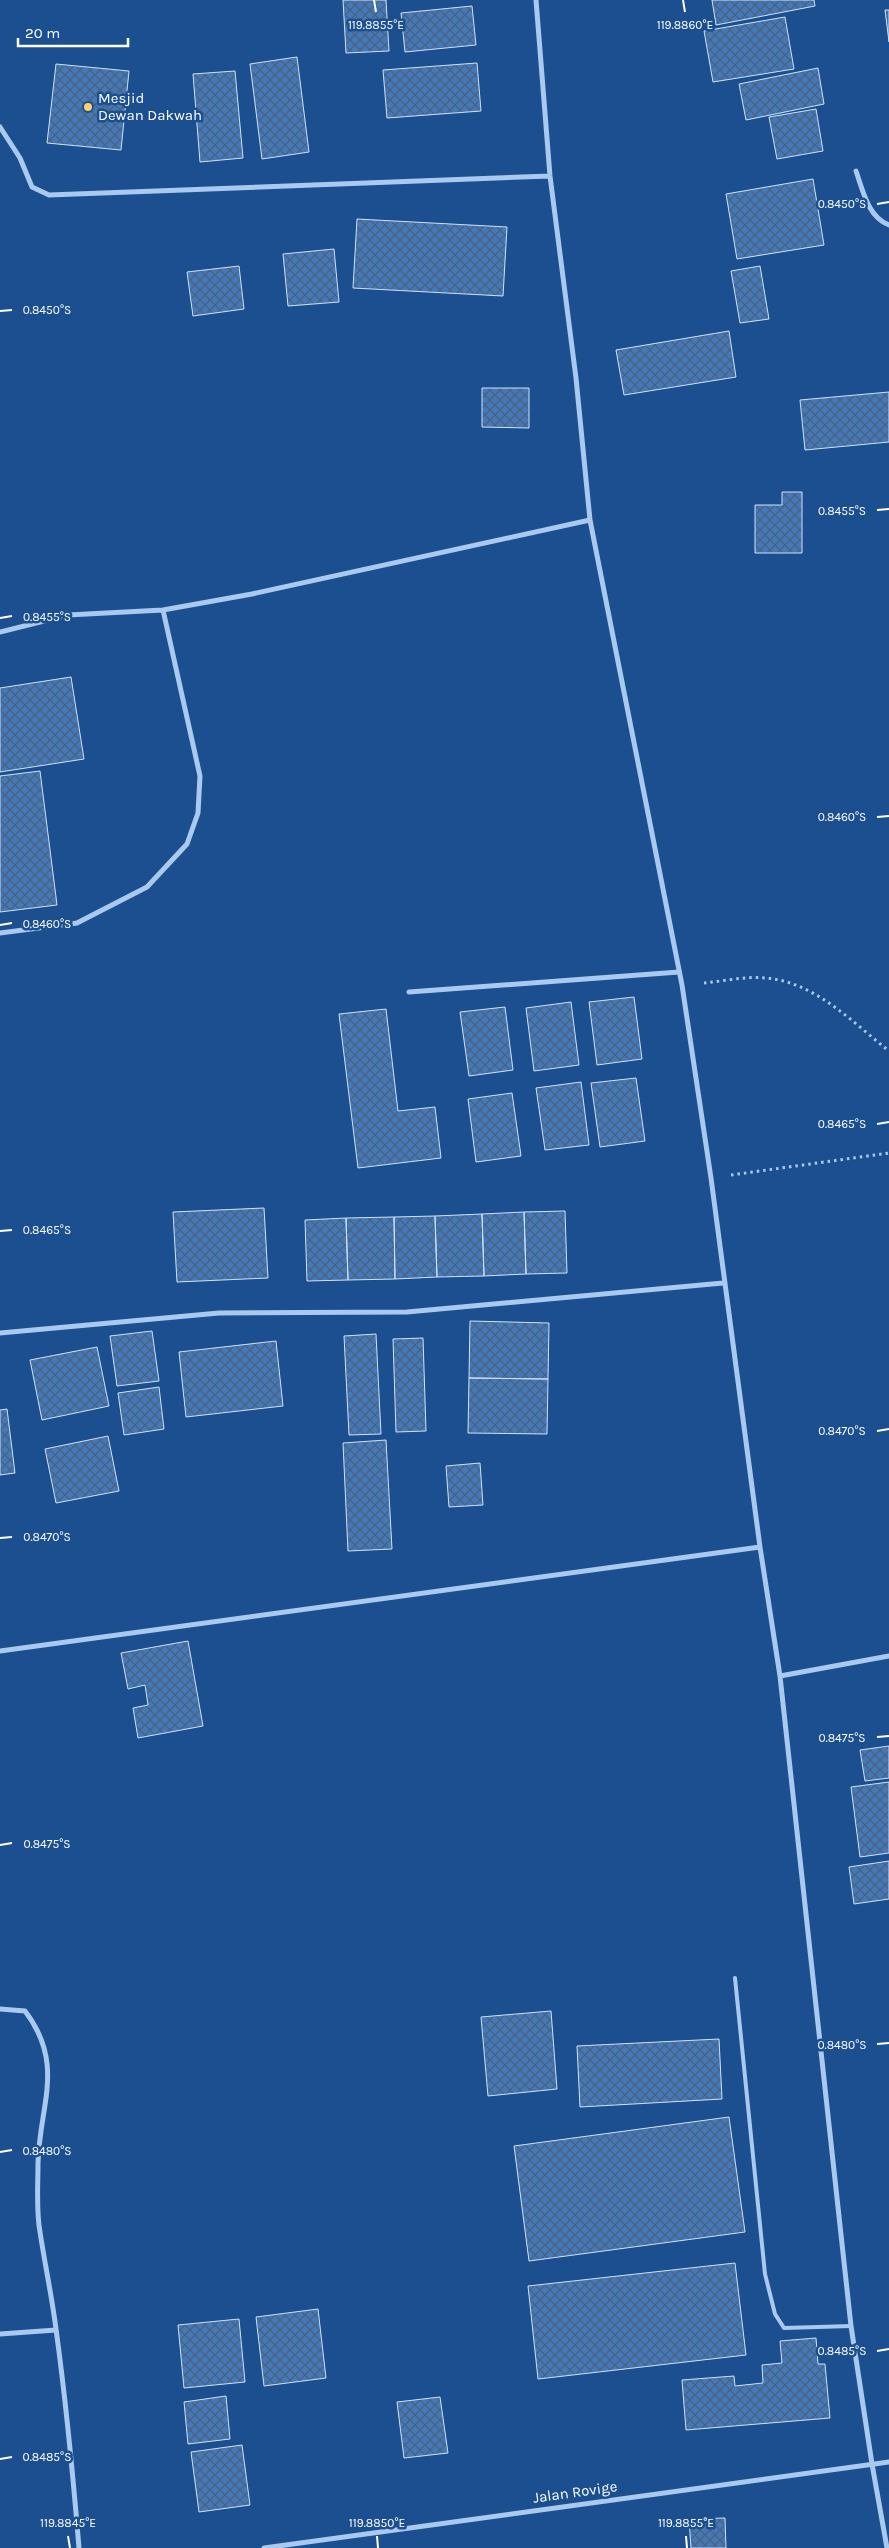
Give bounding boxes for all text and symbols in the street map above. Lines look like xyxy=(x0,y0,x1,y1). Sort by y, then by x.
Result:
scale bar xyxy=(18,15,128,47)
text: 119.8855°E xyxy=(348,18,404,32)
text: 119.8860°E xyxy=(657,18,713,32)
text: 20 m xyxy=(25,24,60,42)
place label: Mesjid Dewan Dakwah xyxy=(98,89,202,124)
marker: Mesjid Dewan Dakwah xyxy=(82,101,94,113)
text: 0.8450°S xyxy=(818,197,866,211)
text: 0.8450°S xyxy=(23,303,71,317)
text: 0.8455°S xyxy=(818,504,866,518)
text: 0.8455°S xyxy=(23,610,71,624)
text: 0.8460°S xyxy=(818,810,866,824)
text: 0.8460°S xyxy=(23,917,71,931)
text: 0.8465°S xyxy=(818,1117,866,1131)
text: 0.8465°S xyxy=(23,1223,71,1237)
text: 0.8470°S xyxy=(818,1424,866,1438)
text: 0.8470°S xyxy=(23,1530,71,1544)
text: 0.8475°S xyxy=(818,1731,866,1745)
text: 0.8475°S xyxy=(23,1837,71,1851)
text: 0.8480°S xyxy=(817,2038,867,2052)
text: 0.8480°S xyxy=(22,2144,72,2158)
text: 0.8485°S xyxy=(818,2344,866,2358)
text: 0.8485°S xyxy=(23,2450,71,2464)
street label: Jalan Rovige xyxy=(532,2477,618,2507)
text: 119.8845°E xyxy=(40,2516,96,2530)
text: 119.8850°E xyxy=(349,2516,405,2530)
text: 119.8855°E xyxy=(658,2516,714,2530)

